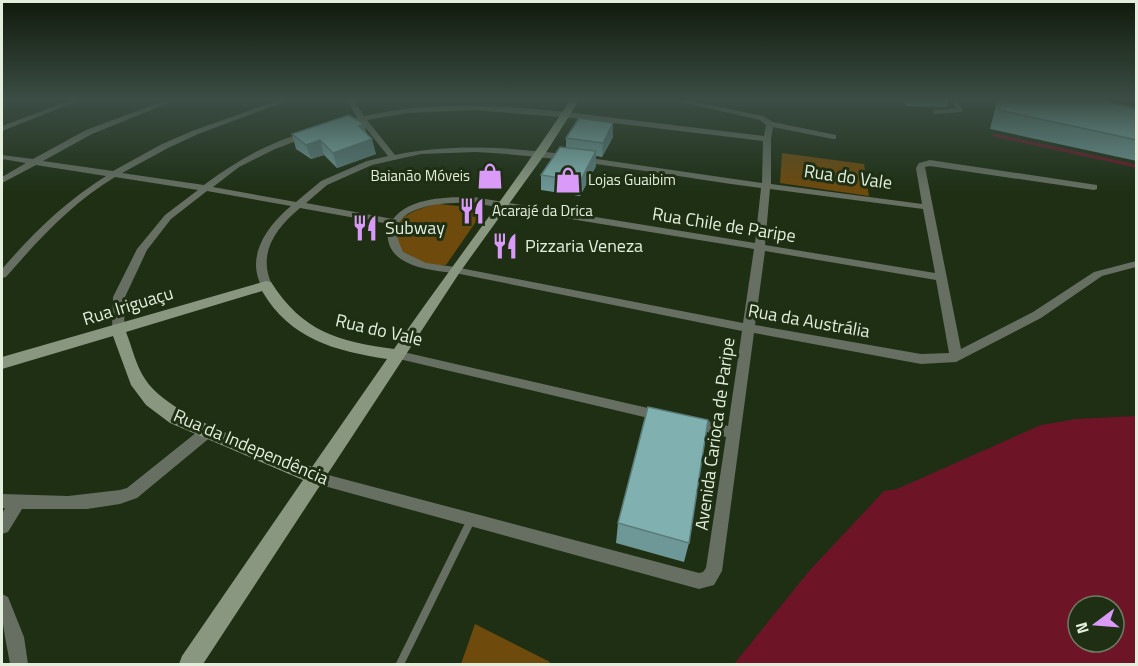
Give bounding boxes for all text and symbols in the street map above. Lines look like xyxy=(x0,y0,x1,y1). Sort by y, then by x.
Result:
street label: Rua do Vale xyxy=(802,157,894,196)
shop icon: Baianão Móveis xyxy=(475,161,505,191)
place label: Baianão Móveis xyxy=(370,164,470,187)
shop icon: Lojas Guaibim xyxy=(553,165,583,195)
place label: Lojas Guaibim xyxy=(588,168,676,191)
restaurant icon: Acarajé da Drica xyxy=(457,196,487,226)
place label: Acarajé da Drica xyxy=(492,199,593,222)
street label: Rua Chile de Paripe xyxy=(650,200,798,249)
restaurant icon: Subway xyxy=(350,213,380,243)
place label: Subway xyxy=(385,214,445,241)
restaurant icon: Pizzaria Veneza xyxy=(490,231,520,261)
place label: Pizzaria Veneza xyxy=(525,232,643,259)
street label: Rua Iriguaçu xyxy=(79,279,176,332)
street label: Rua da Austrália xyxy=(746,296,872,345)
street label: Rua do Vale xyxy=(333,306,425,353)
street label: Avenida Carioca de Paripe xyxy=(688,336,741,532)
street label: Rua da Independência xyxy=(169,402,333,491)
north arrow xyxy=(1066,594,1126,654)
text: N xyxy=(1069,619,1095,637)

